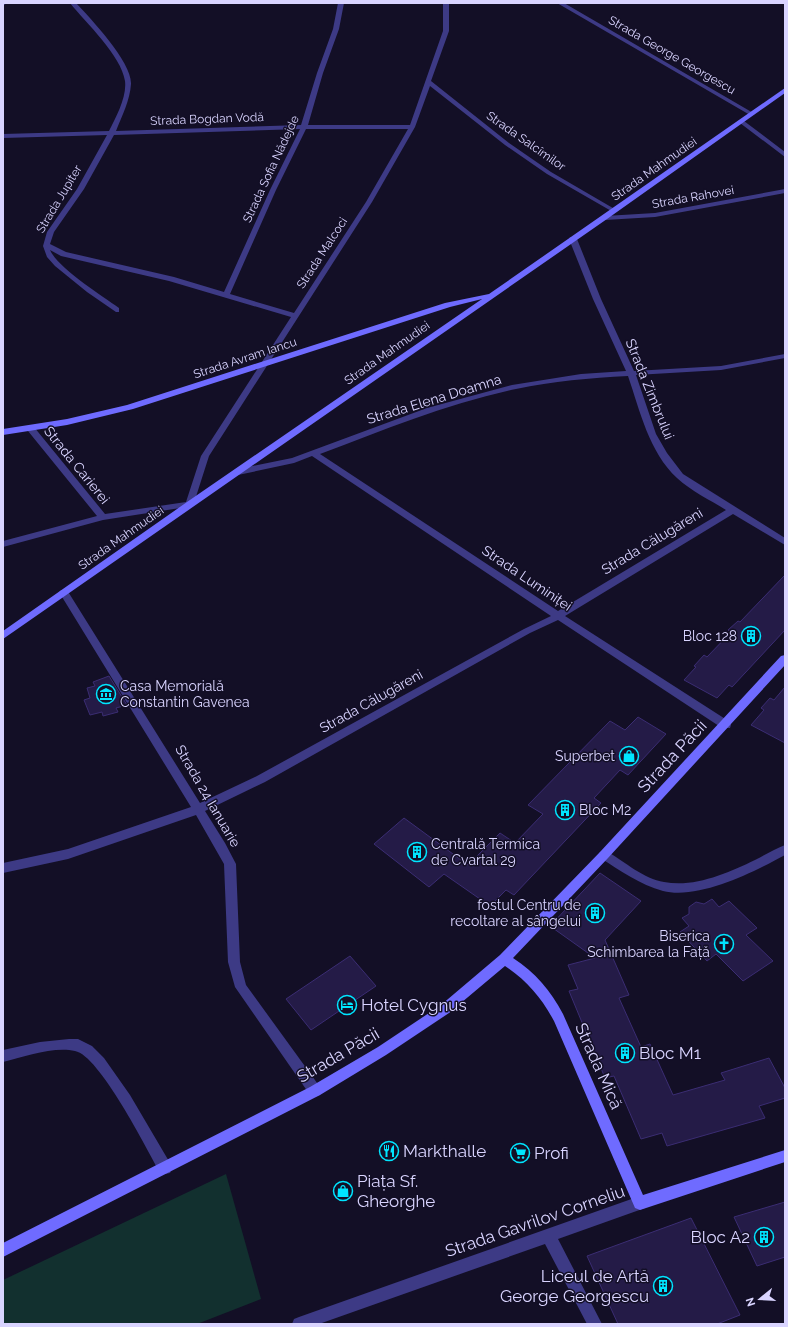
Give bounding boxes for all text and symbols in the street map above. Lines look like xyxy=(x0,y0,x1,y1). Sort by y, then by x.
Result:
street label: Strada George Georgescu xyxy=(606,13,738,97)
street label: Strada Salcîmilor xyxy=(484,108,569,174)
street label: Strada Bogdan Vodă xyxy=(150,110,264,128)
street label: Strada Sofia Nădejde xyxy=(240,113,302,225)
street label: Strada Mahmudiei xyxy=(609,134,699,204)
street label: Strada Jupiter xyxy=(33,162,85,235)
street label: Strada Rahovei xyxy=(651,183,735,211)
street label: Strada Malcoci xyxy=(294,215,350,291)
street label: Strada Mahmudiei xyxy=(342,318,432,388)
street label: Strada Avram Iancu xyxy=(192,335,298,381)
street label: Strada Zimbrului xyxy=(622,336,678,442)
street label: Strada Elena Doamna xyxy=(365,371,503,427)
street label: Strada Carierei xyxy=(41,423,113,507)
street label: Strada Mahmudiei xyxy=(76,503,166,573)
street label: Strada Călugăreni xyxy=(598,504,706,578)
street label: Strada Luminiței xyxy=(479,542,575,614)
building icon: Bloc 128 xyxy=(740,625,762,647)
place label: Bloc 128 xyxy=(683,628,737,644)
street label: Strada Călugăreni xyxy=(317,666,425,736)
place label: Casa Memorială Constantin Gavenea xyxy=(120,678,250,710)
museum icon: Casa Memorială Constantin Gavenea xyxy=(95,683,117,705)
street label: Strada Păcii xyxy=(633,716,711,796)
street label: Strada 24 Ianuarie xyxy=(172,742,244,850)
shop icon: Superbet xyxy=(618,745,640,767)
place label: Superbet xyxy=(555,748,615,764)
building icon: Bloc M2 xyxy=(554,799,576,821)
place label: Bloc M2 xyxy=(579,802,631,818)
place label: Centrală Termica de Cvartal 29 xyxy=(431,836,540,868)
building icon: Centrală Termica de Cvartal 29 xyxy=(406,841,428,863)
place label: fostul Centru de recoltare al sângelui xyxy=(450,897,581,929)
building icon: fostul Centru de recoltare al sângelui xyxy=(584,902,606,924)
place label: Biserica Schimbarea la Față xyxy=(587,928,710,960)
church icon: Biserica Schimbarea la Față xyxy=(713,933,735,955)
hotel icon: Hotel Cygnus xyxy=(336,994,358,1016)
place label: Hotel Cygnus xyxy=(361,995,467,1015)
street label: Strada Mică xyxy=(571,1020,627,1112)
street label: Strada Păcii xyxy=(293,1023,383,1087)
building icon: Bloc M1 xyxy=(614,1042,636,1064)
place label: Bloc M1 xyxy=(639,1043,701,1063)
restaurant icon: Markthalle xyxy=(378,1140,400,1162)
place label: Markthalle xyxy=(403,1141,486,1161)
supermarket icon: Profi xyxy=(509,1142,531,1164)
place label: Profi xyxy=(534,1143,569,1163)
place label: Piața Sf. Gheorghe xyxy=(357,1171,435,1211)
shop icon: Piața Sf. Gheorghe xyxy=(332,1180,354,1202)
street label: Strada Gavrilov Corneliu xyxy=(443,1181,627,1261)
building icon: Bloc A2 xyxy=(753,1226,775,1248)
place label: Bloc A2 xyxy=(690,1227,750,1247)
place label: Liceul de Artă George Georgescu xyxy=(500,1266,649,1306)
building icon: Liceul de Artă George Georgescu xyxy=(652,1275,674,1297)
north arrow xyxy=(740,1279,780,1319)
text: N xyxy=(743,1296,758,1308)

